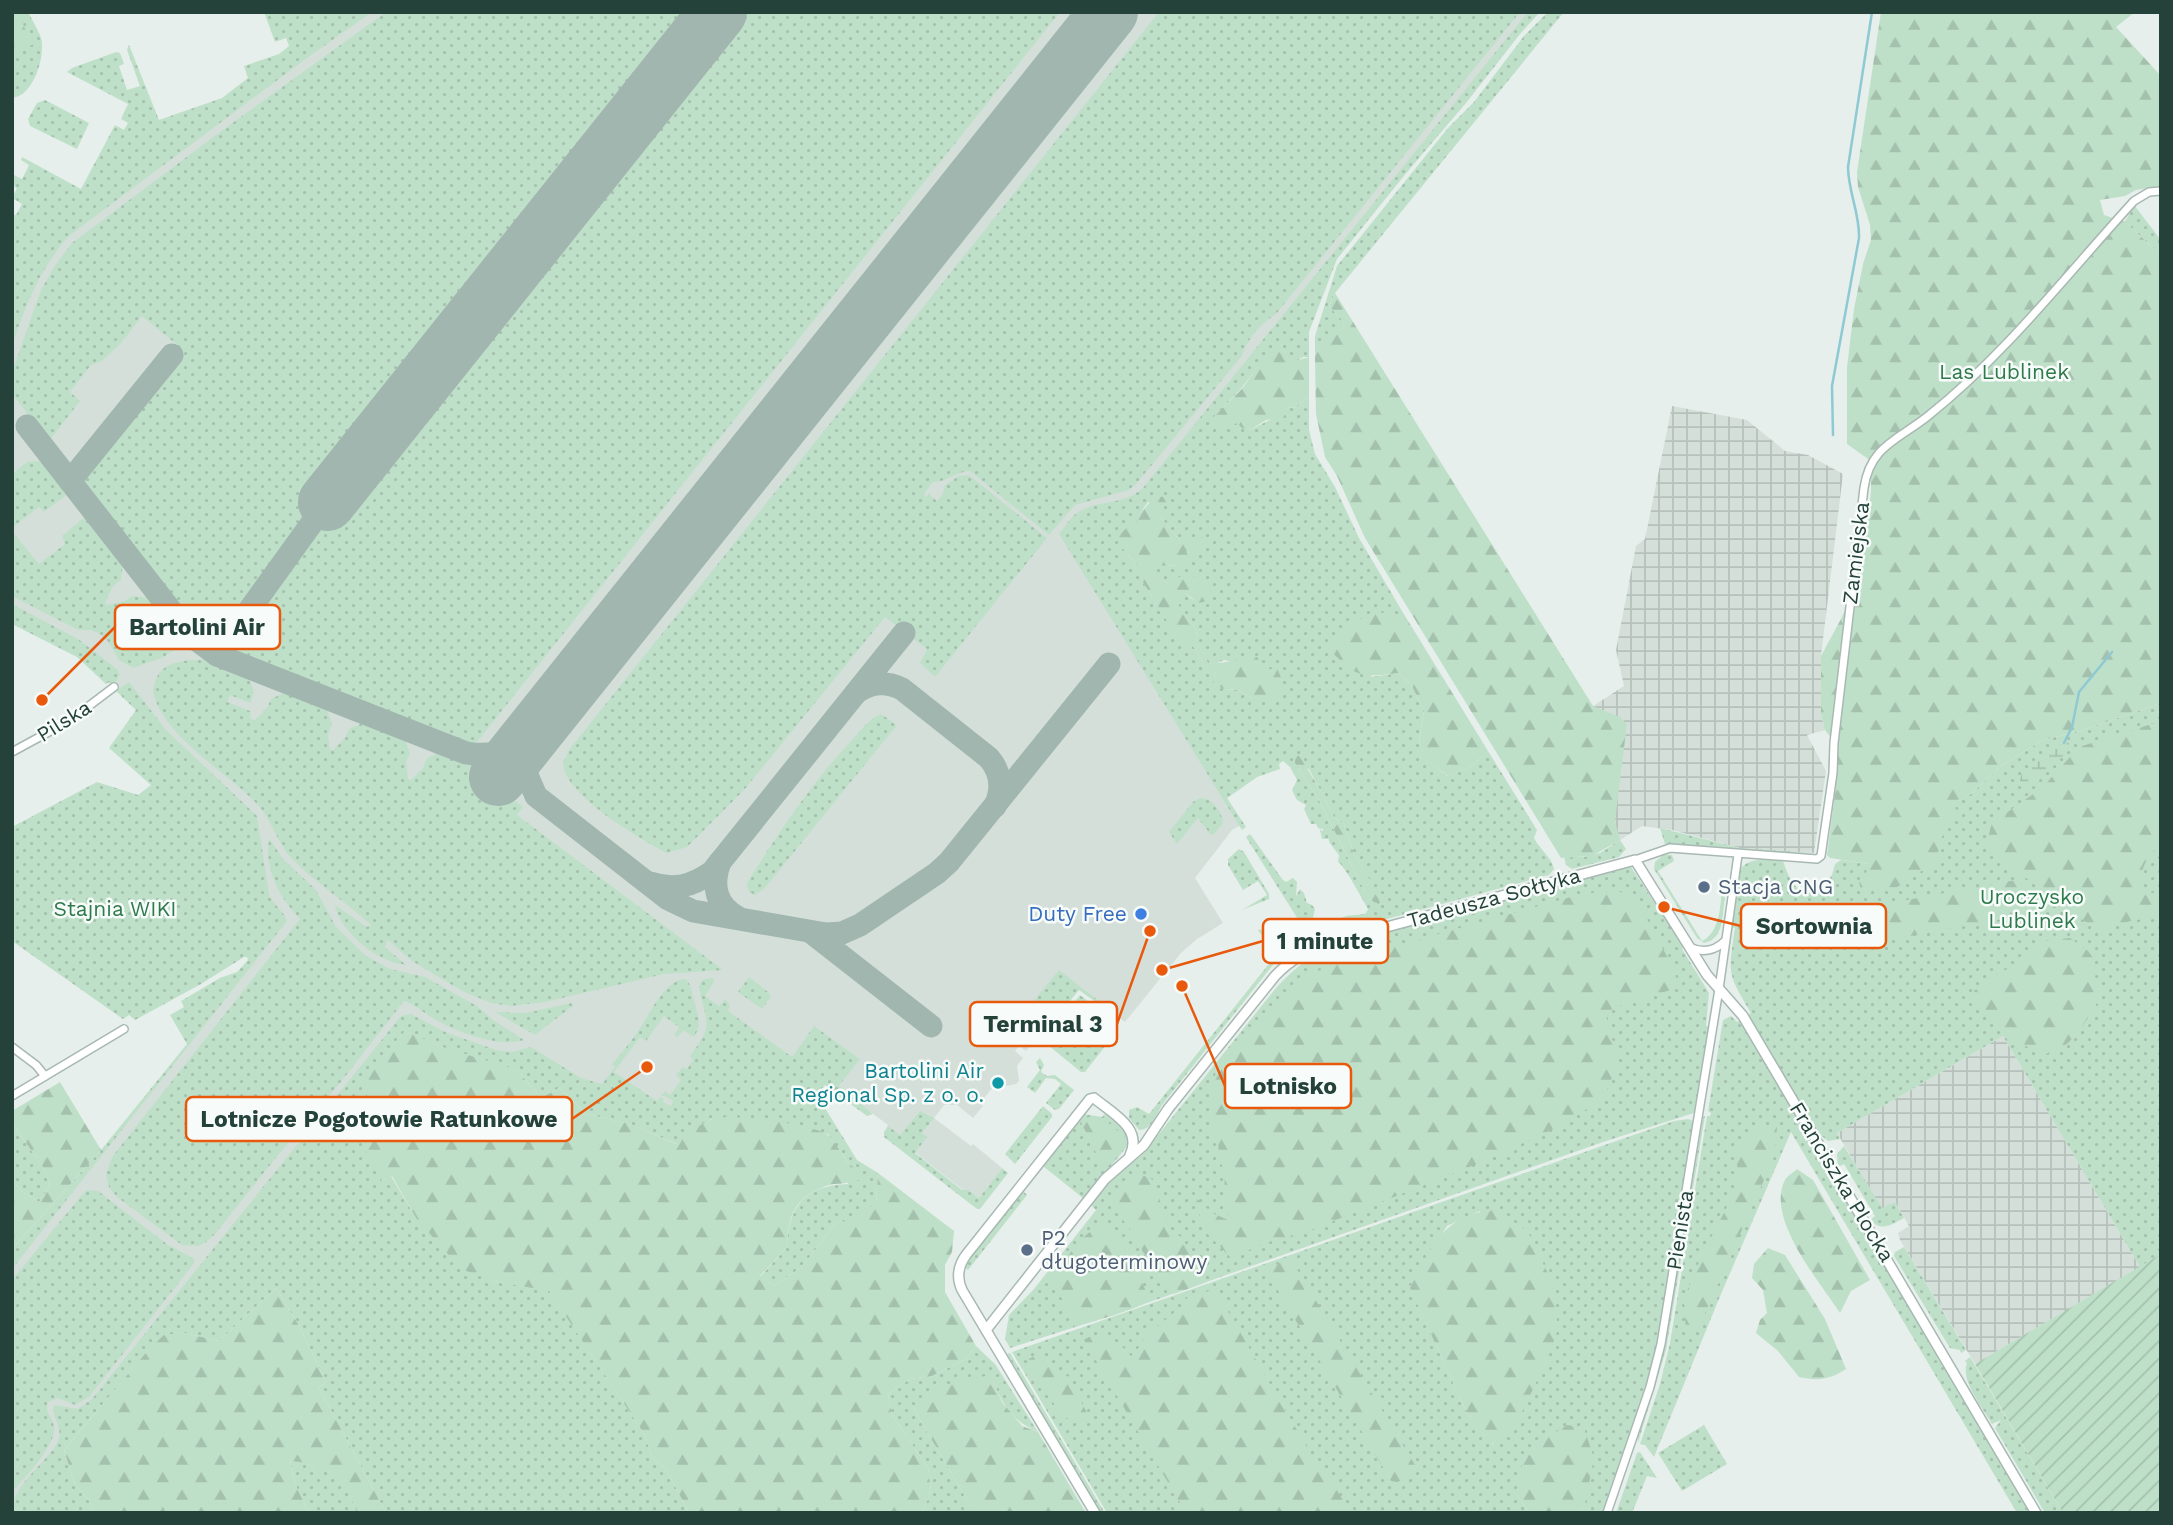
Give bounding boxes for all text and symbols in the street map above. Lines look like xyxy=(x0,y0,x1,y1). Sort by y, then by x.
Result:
park label: Las Lublinek xyxy=(1939,359,2069,384)
street label: Zamiejska xyxy=(1837,500,1874,606)
callout: Bartolini Air xyxy=(115,605,280,649)
text: Bartolini Air xyxy=(129,614,265,641)
street label: Pilska xyxy=(32,694,96,747)
street label: Tadeusza Sołtyka xyxy=(1404,862,1583,933)
place label: Stacja CNG xyxy=(1718,874,1833,899)
marker: Stacja CNG xyxy=(1696,879,1712,895)
park label: Uroczysko Lublinek xyxy=(1980,884,2084,933)
park label: Stajnia WIKI xyxy=(54,896,176,921)
place label: Duty Free xyxy=(1028,901,1127,926)
callout: Sortownia xyxy=(1741,904,1886,948)
marker: Duty Free xyxy=(1133,906,1149,922)
text: Sortownia xyxy=(1756,913,1873,940)
callout: 1 minute xyxy=(1263,919,1388,963)
text: 1 minute xyxy=(1277,928,1373,955)
callout: Terminal 3 xyxy=(970,1002,1117,1046)
text: Terminal 3 xyxy=(983,1011,1103,1038)
place label: Bartolini Air Regional Sp. z o. o. xyxy=(791,1058,984,1107)
callout: Lotnisko xyxy=(1225,1064,1351,1108)
text: Lotnisko xyxy=(1239,1073,1337,1100)
marker: Bartolini Air Regional Sp. z o. o. xyxy=(990,1075,1006,1091)
callout: Lotnicze Pogotowie Ratunkowe xyxy=(186,1097,572,1141)
street label: Franciszka Plocka xyxy=(1785,1097,1900,1266)
text: Lotnicze Pogotowie Ratunkowe xyxy=(200,1106,558,1133)
street label: Pienista xyxy=(1661,1188,1698,1272)
place label: P2 długoterminowy xyxy=(1041,1225,1207,1274)
marker: P2 długoterminowy xyxy=(1019,1242,1035,1258)

